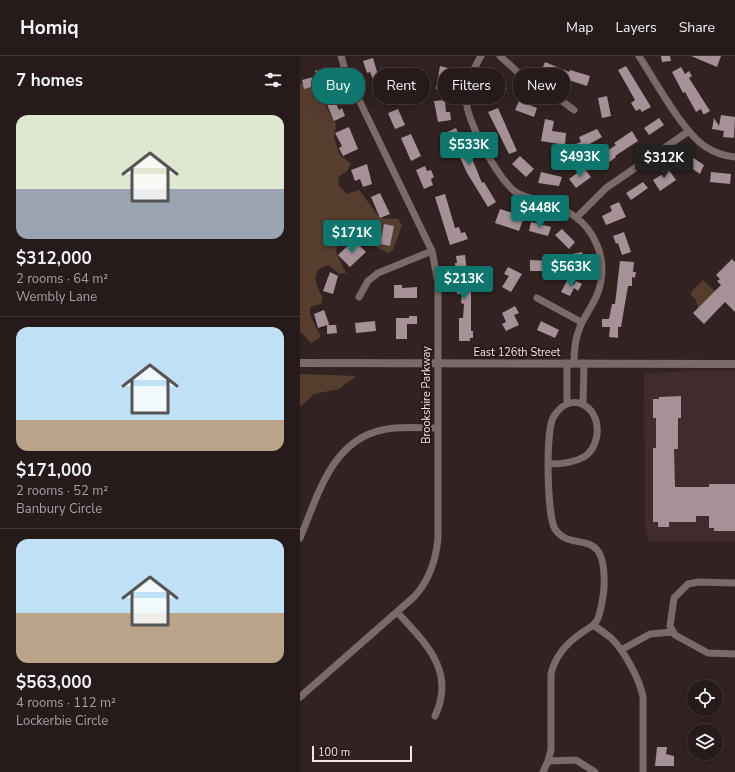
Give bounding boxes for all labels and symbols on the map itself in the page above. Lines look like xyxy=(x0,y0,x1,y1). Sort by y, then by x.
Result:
pin: $533K xyxy=(441,132,497,166)
pin: $493K xyxy=(552,144,608,178)
pin: $312K xyxy=(636,145,692,179)
pin: $448K xyxy=(512,195,568,229)
pin: $171K xyxy=(324,220,380,254)
pin: $563K xyxy=(543,254,599,288)
pin: $213K xyxy=(436,266,492,300)
street label: East 126th Street xyxy=(474,345,561,360)
street label: Brookshire Parkway xyxy=(419,346,434,444)
scale bar xyxy=(312,744,412,763)

